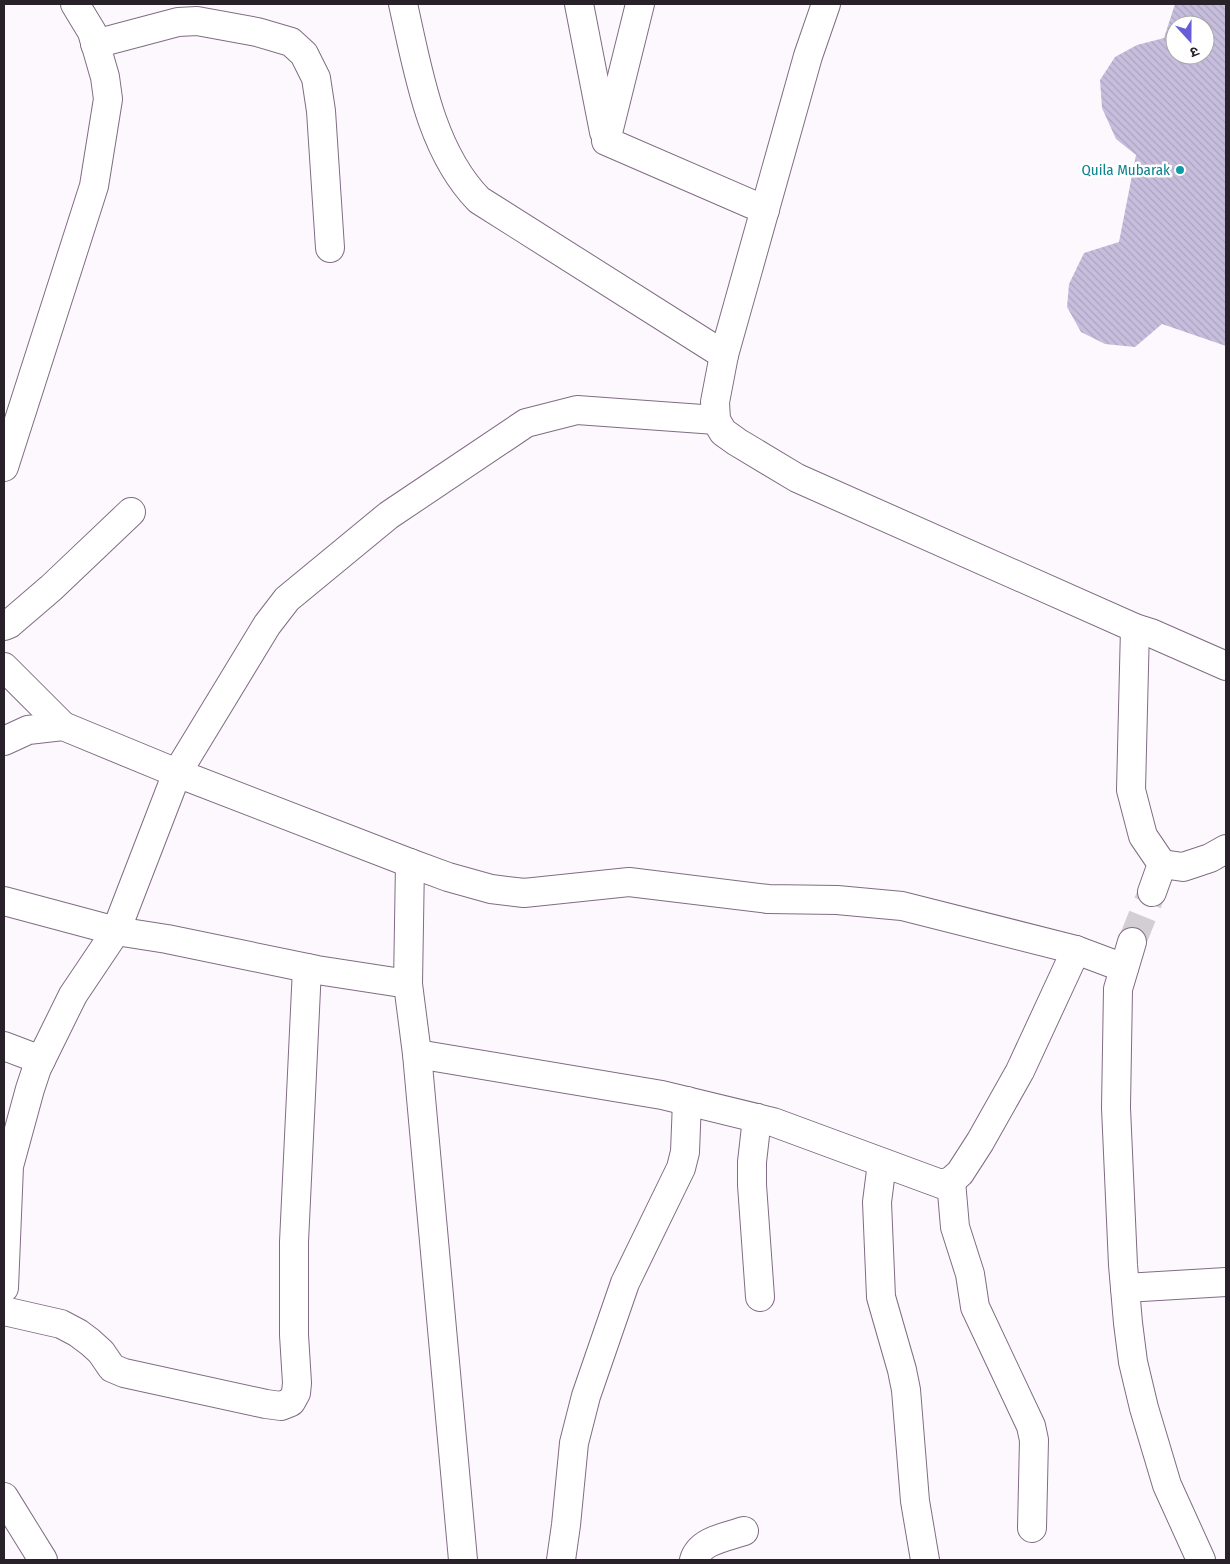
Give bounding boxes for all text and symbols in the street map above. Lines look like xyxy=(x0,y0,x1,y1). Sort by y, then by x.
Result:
north arrow xyxy=(1165,15,1215,65)
text: उ xyxy=(1187,42,1201,61)
place label: Quila Mubarak xyxy=(1081,161,1170,179)
marker: Quila Mubarak xyxy=(1174,164,1186,176)

